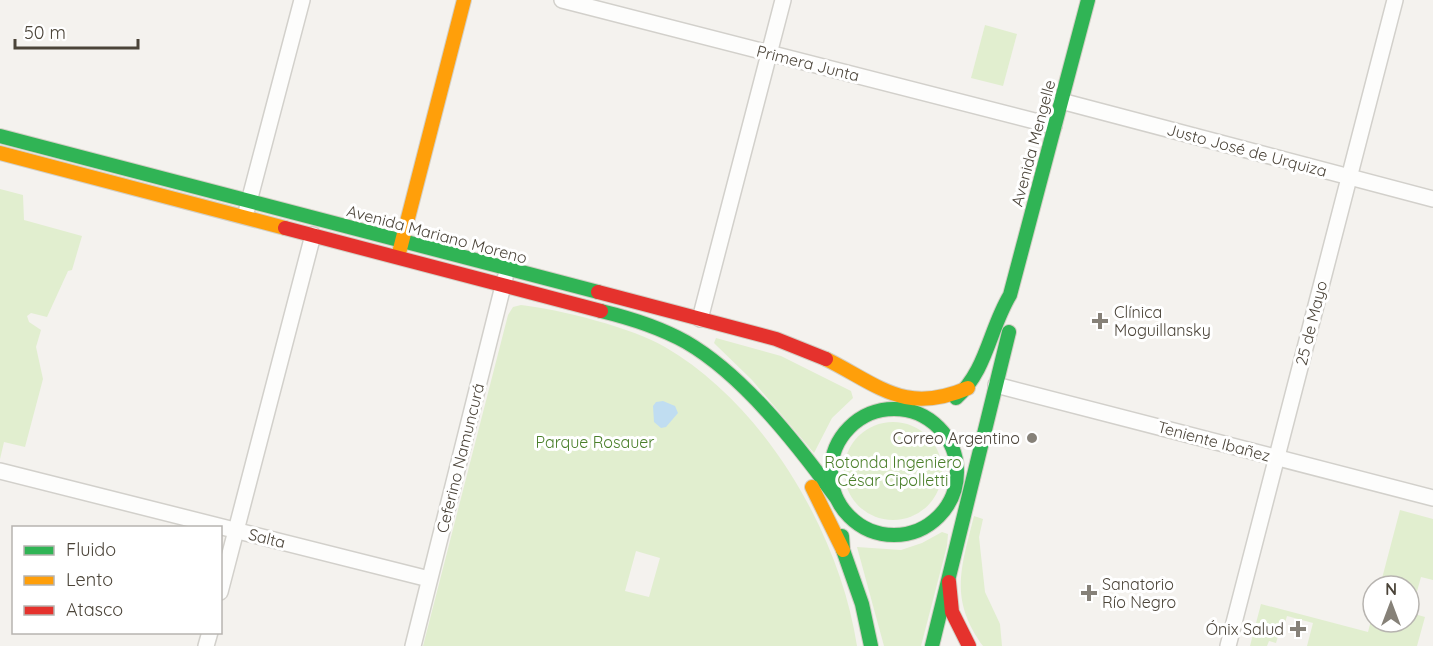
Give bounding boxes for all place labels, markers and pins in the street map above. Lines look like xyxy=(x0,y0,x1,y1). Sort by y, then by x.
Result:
place label: Clínica Moguillansky xyxy=(1114,302,1211,340)
marker: Clínica Moguillansky xyxy=(1091,312,1109,330)
place label: Correo Argentino xyxy=(893,428,1020,448)
marker: Correo Argentino xyxy=(1025,431,1039,445)
place label: Sanatorio Río Negro xyxy=(1102,574,1176,612)
marker: Sanatorio Río Negro xyxy=(1080,584,1098,602)
place label: Ónix Salud xyxy=(1206,619,1284,639)
marker: Ónix Salud xyxy=(1289,620,1307,638)

